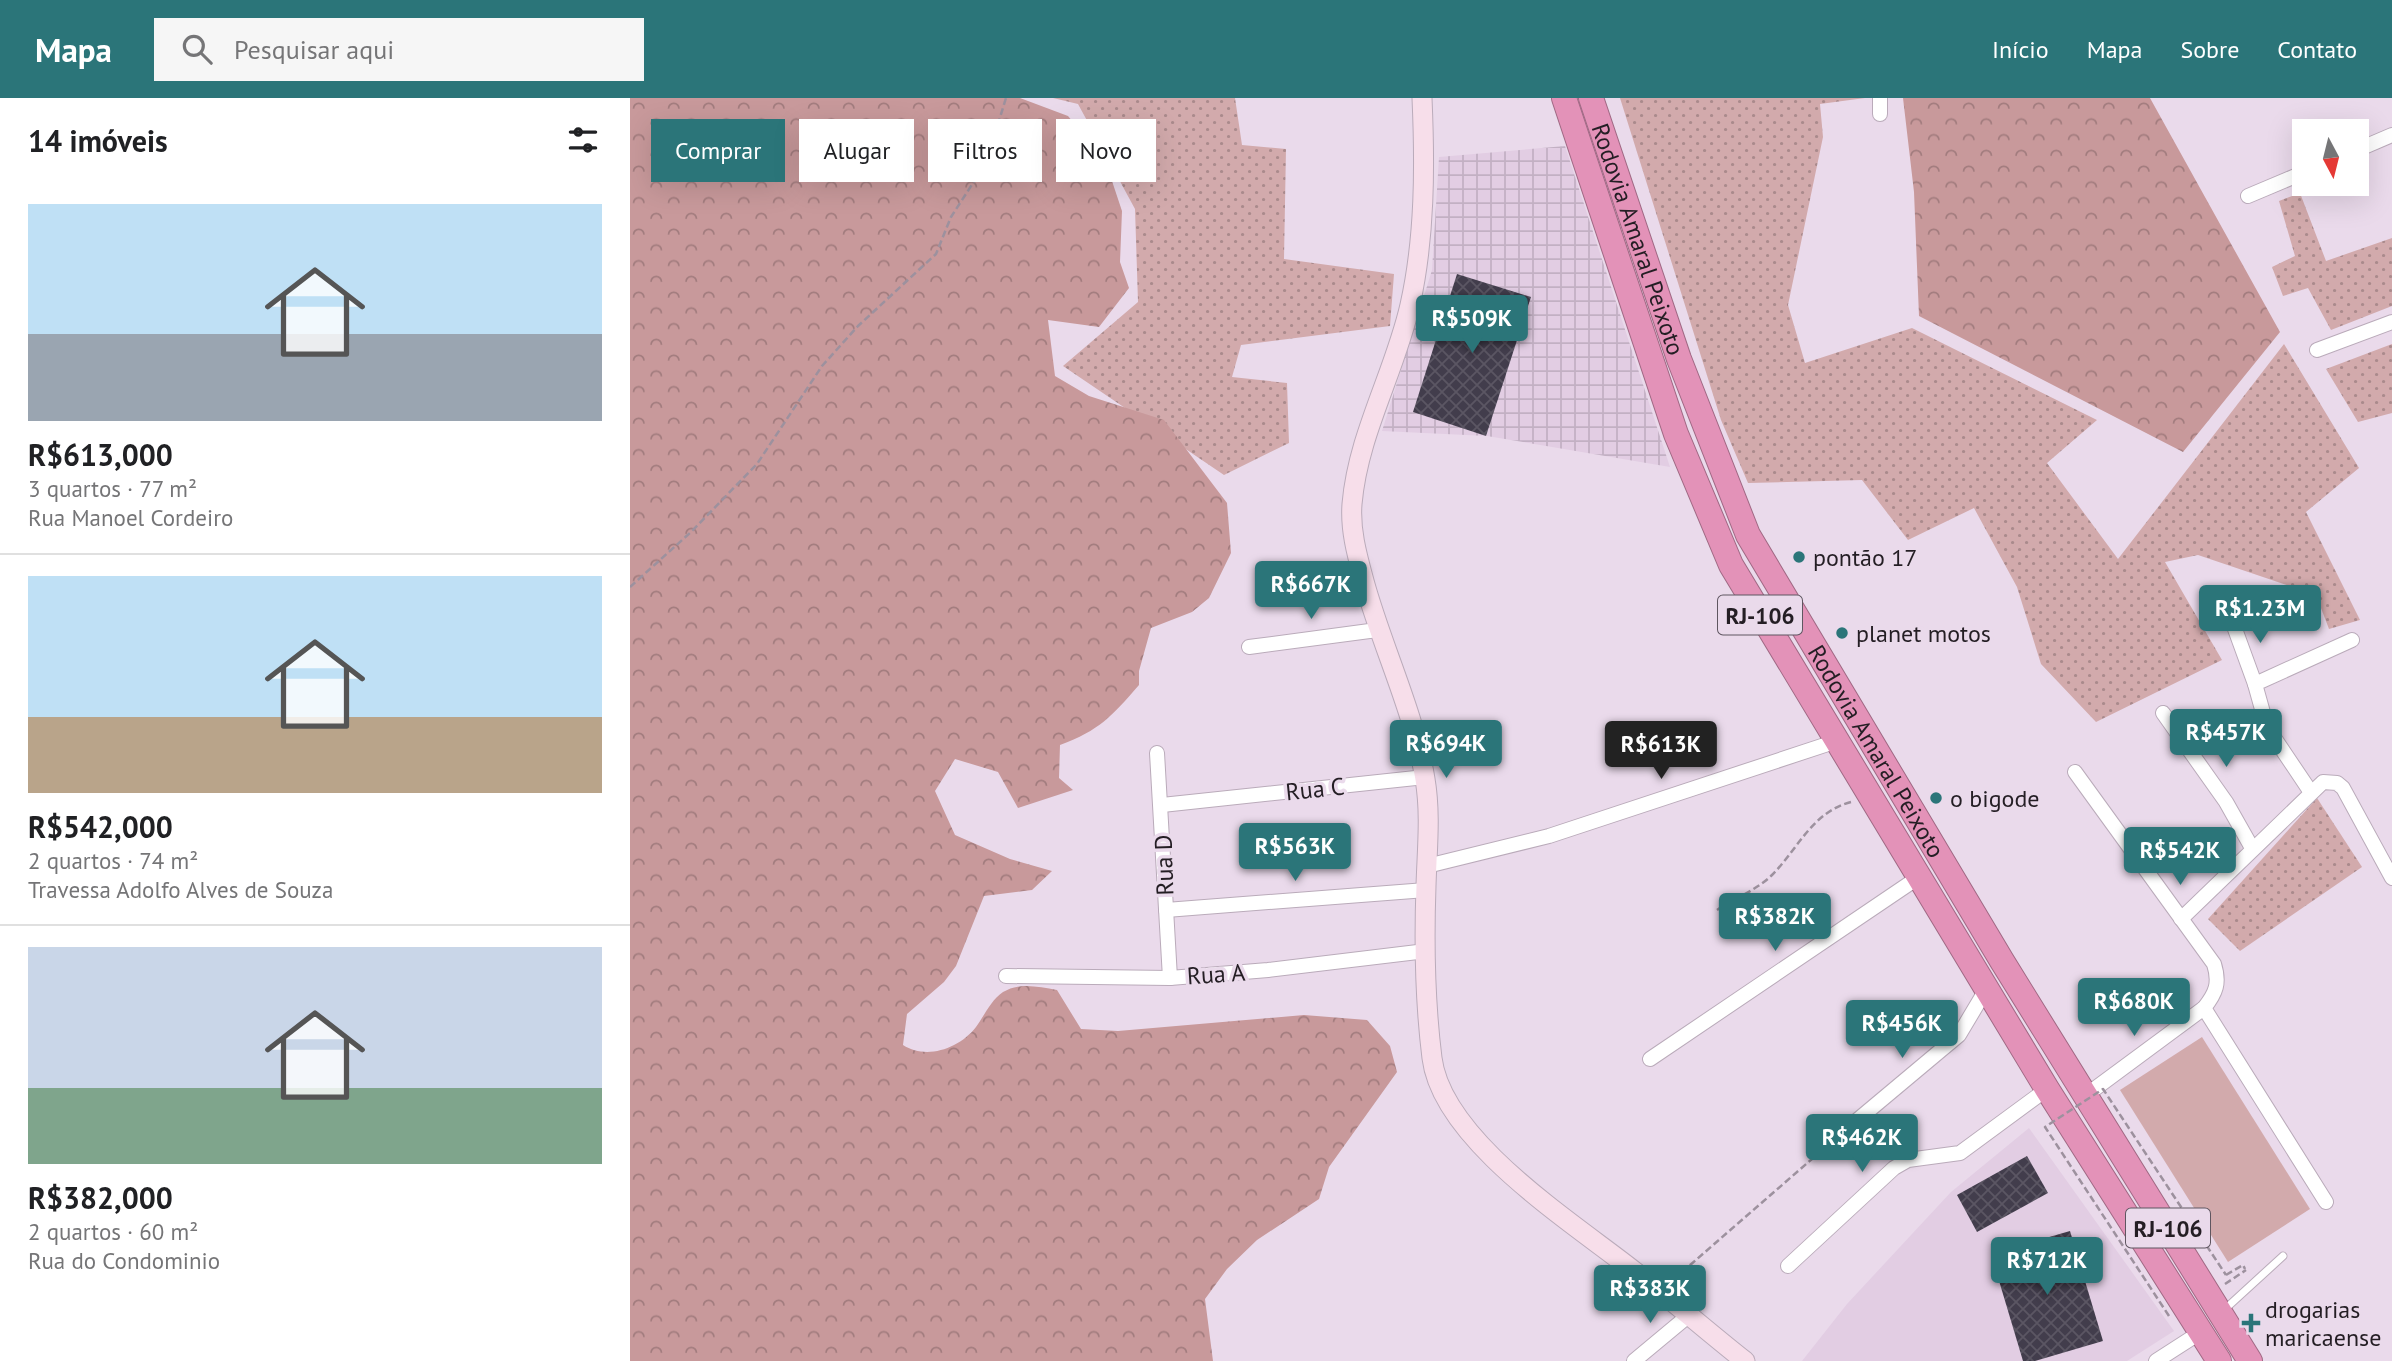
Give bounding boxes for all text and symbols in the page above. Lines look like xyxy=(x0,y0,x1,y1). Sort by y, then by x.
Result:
search box xyxy=(154,18,644,81)
text: Mapa xyxy=(35,28,112,71)
icon: search xyxy=(178,30,216,68)
text: Pesquisar aqui xyxy=(234,33,394,66)
text: Início xyxy=(1992,34,2049,65)
text: Mapa xyxy=(2087,34,2142,65)
text: Sobre xyxy=(2180,34,2239,65)
text: Contato xyxy=(2277,34,2357,65)
chip: Comprar xyxy=(651,119,785,182)
chip: Alugar xyxy=(799,119,914,182)
chip: Filtros xyxy=(928,119,1042,182)
chip: Novo xyxy=(1056,119,1156,182)
street label: Rodovia Amaral Peixoto xyxy=(1585,119,1692,359)
north arrow xyxy=(2292,119,2370,196)
map controls xyxy=(2292,119,2369,196)
text: 14 imóveis xyxy=(28,121,168,160)
icon: filters xyxy=(564,121,602,159)
icon: home xyxy=(252,249,378,375)
pin: R$509K xyxy=(1415,296,1529,355)
text: R$509K xyxy=(1432,303,1512,332)
text: R$613,000 xyxy=(28,435,173,474)
text: 3 quartos · 77 m² xyxy=(28,474,197,503)
text: Rua Manoel Cordeiro xyxy=(28,503,233,532)
place label: pontão 17 xyxy=(1813,542,1917,573)
marker: pontão 17 xyxy=(1791,549,1807,565)
pin: R$667K xyxy=(1254,561,1368,621)
text: R$667K xyxy=(1271,569,1351,598)
pin: R$1.23M xyxy=(2195,586,2325,645)
text: R$1.23M xyxy=(2215,593,2305,622)
road number: RJ-106 xyxy=(1718,596,1802,635)
place label: planet motos xyxy=(1856,618,1991,649)
icon: home xyxy=(252,621,378,747)
marker: planet motos xyxy=(1834,625,1850,641)
street label: Rodovia Amaral Peixoto xyxy=(1801,639,1952,863)
pin: R$457K xyxy=(2169,710,2283,769)
text: R$457K xyxy=(2186,717,2266,746)
pin: R$694K xyxy=(1389,720,1503,780)
pin: R$613K xyxy=(1604,722,1718,781)
text: R$694K xyxy=(1406,728,1486,757)
text: R$613K xyxy=(1621,729,1701,758)
street label: Rua C xyxy=(1284,771,1346,807)
place label: o bigode xyxy=(1950,783,2040,814)
marker: o bigode xyxy=(1928,790,1944,806)
text: R$542,000 xyxy=(28,807,173,846)
pin: R$563K xyxy=(1238,824,1352,883)
pin: R$542K xyxy=(2123,828,2237,887)
text: R$563K xyxy=(1255,831,1335,860)
street label: Rua D xyxy=(1147,834,1181,896)
text: R$542K xyxy=(2140,835,2220,864)
text: 2 quartos · 74 m² xyxy=(28,846,198,875)
text: Travessa Adolfo Alves de Souza xyxy=(28,875,333,904)
pin: R$382K xyxy=(1718,894,1832,953)
text: R$382K xyxy=(1735,901,1815,930)
street label: Rua A xyxy=(1186,956,1246,992)
pin: R$680K xyxy=(2077,978,2191,1038)
text: R$680K xyxy=(2094,986,2174,1015)
icon: home xyxy=(252,992,378,1118)
pin: R$456K xyxy=(1845,1000,1959,1060)
text: R$456K xyxy=(1862,1008,1942,1037)
pin: R$462K xyxy=(1805,1114,1919,1174)
text: R$462K xyxy=(1822,1122,1902,1151)
text: R$382,000 xyxy=(28,1178,173,1217)
road number: RJ-106 xyxy=(2126,1208,2210,1247)
text: 2 quartos · 60 m² xyxy=(28,1217,198,1246)
pin: R$712K xyxy=(1990,1238,2104,1297)
text: R$712K xyxy=(2007,1245,2087,1274)
text: Rua do Condominio xyxy=(28,1246,220,1275)
pin: R$383K xyxy=(1593,1266,1707,1325)
text: R$383K xyxy=(1610,1273,1690,1302)
place label: drogarias maricaense xyxy=(2265,1294,2381,1353)
marker: drogarias maricaense xyxy=(2243,1315,2259,1331)

